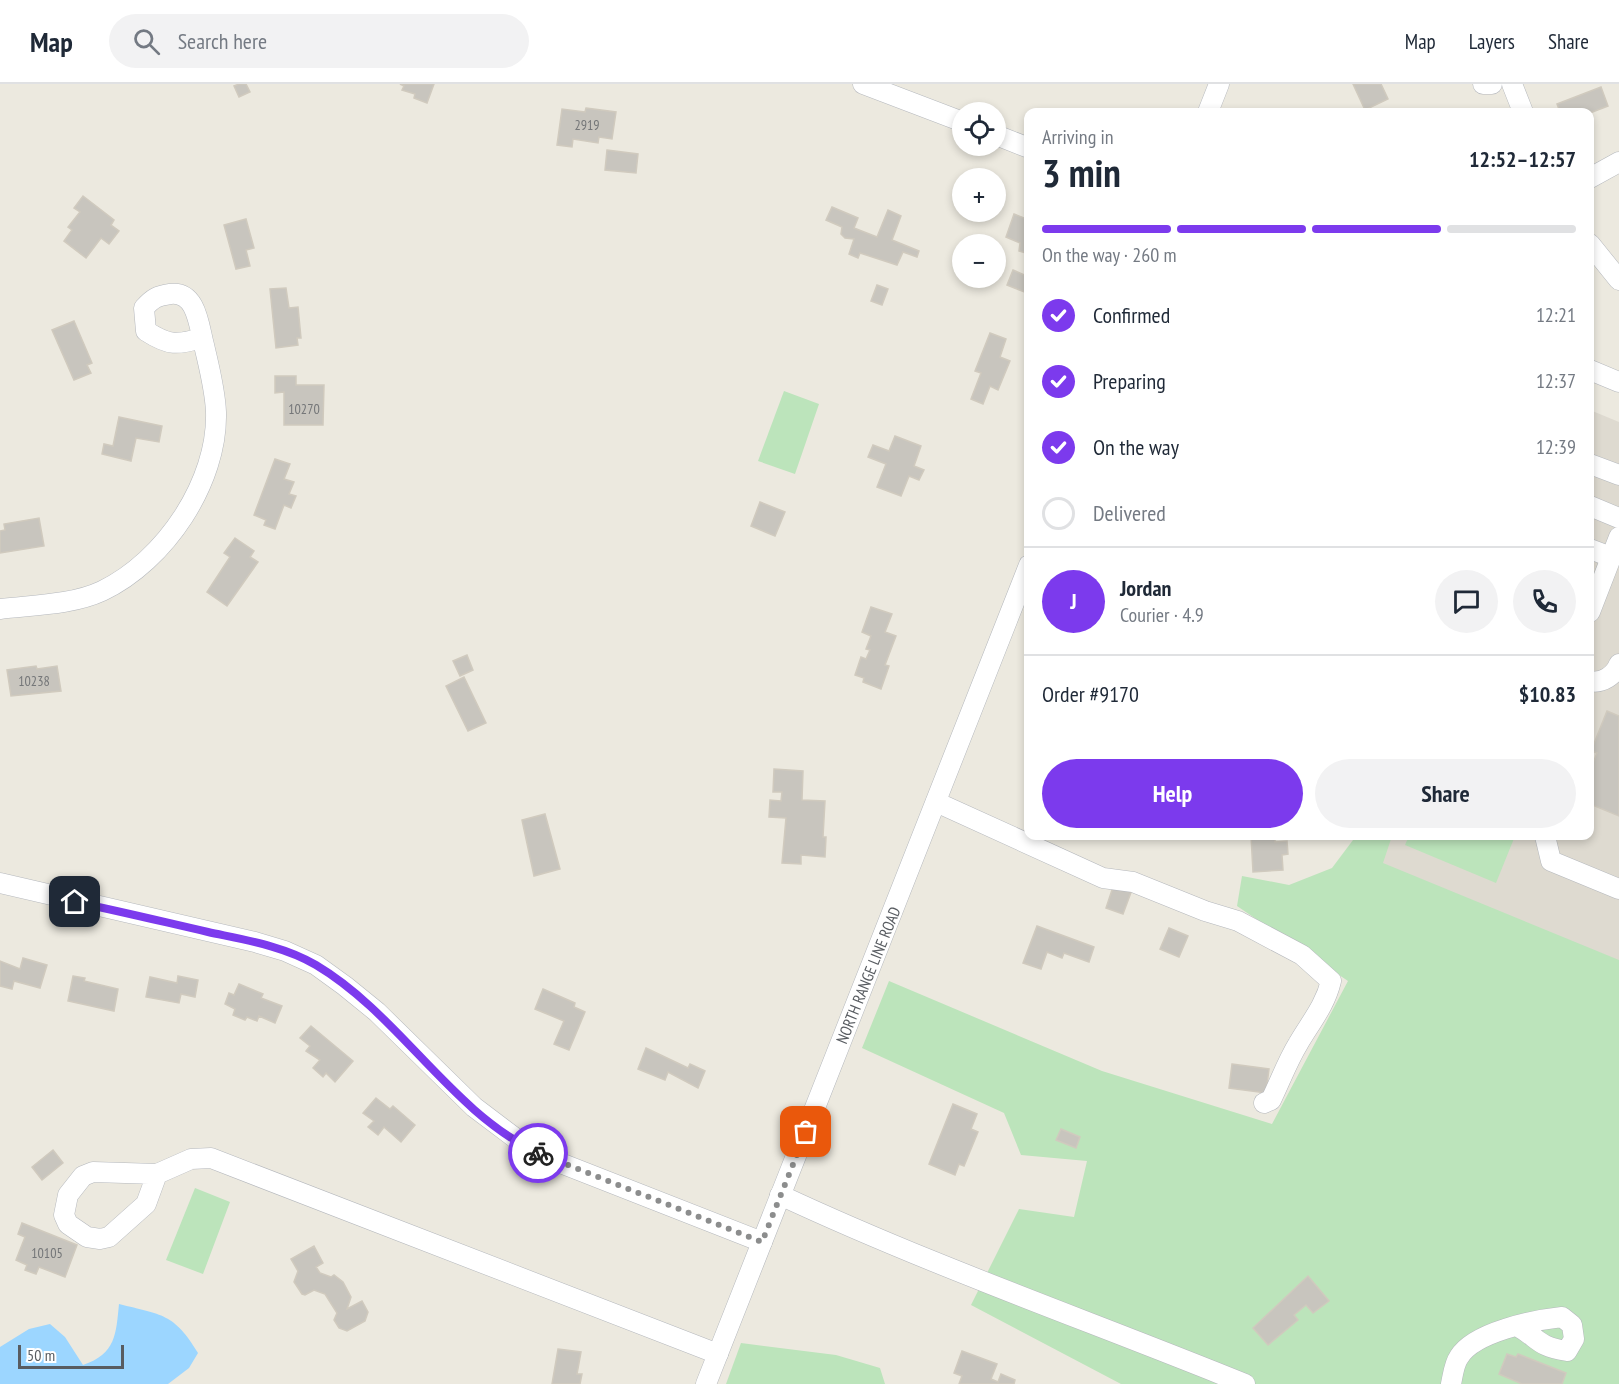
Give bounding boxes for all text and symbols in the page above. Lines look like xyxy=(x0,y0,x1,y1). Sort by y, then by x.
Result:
search box xyxy=(109,14,529,68)
text: Map xyxy=(30,23,73,60)
icon: search xyxy=(130,25,163,58)
text: Search here xyxy=(178,27,267,55)
text: Map xyxy=(1405,28,1436,55)
text: Layers xyxy=(1469,28,1515,55)
text: Share xyxy=(1548,28,1589,55)
map controls xyxy=(952,102,1006,288)
button: locate xyxy=(952,102,1006,156)
house number: 2919 xyxy=(574,116,600,134)
text: Arriving in xyxy=(1042,124,1114,150)
text: 12:52–12:57 xyxy=(1469,145,1576,173)
text: 3 min xyxy=(1042,147,1121,198)
button: + xyxy=(952,168,1006,222)
button: − xyxy=(952,234,1006,288)
text: On the way · 260 m xyxy=(1042,242,1177,268)
icon: check xyxy=(1042,299,1075,332)
text: Confirmed xyxy=(1093,301,1170,329)
text: 12:21 xyxy=(1536,302,1576,328)
icon: check xyxy=(1042,365,1075,398)
text: Preparing xyxy=(1093,367,1166,395)
text: 12:37 xyxy=(1536,368,1576,394)
house number: 10270 xyxy=(288,400,320,418)
icon: check xyxy=(1042,431,1075,464)
text: On the way xyxy=(1093,433,1179,461)
text: 12:39 xyxy=(1536,434,1576,460)
text: Delivered xyxy=(1093,499,1166,527)
button: chat xyxy=(1435,570,1498,633)
button: phone xyxy=(1513,570,1576,633)
text: Jordan xyxy=(1120,574,1171,602)
text: J xyxy=(1070,587,1077,615)
text: Courier · 4.9 xyxy=(1120,602,1204,628)
house number: 10238 xyxy=(18,672,50,690)
text: Order #9170 xyxy=(1042,680,1139,708)
text: $10.83 xyxy=(1519,680,1576,708)
button: Help xyxy=(1042,759,1303,828)
button: Share xyxy=(1315,759,1576,828)
pin xyxy=(49,876,100,927)
icon: home xyxy=(58,885,91,918)
street label: NORTH RANGE LINE ROAD xyxy=(831,904,905,1046)
pin xyxy=(780,1106,831,1157)
icon: bag xyxy=(789,1115,822,1148)
courier xyxy=(508,1123,568,1183)
icon: bike xyxy=(522,1137,555,1170)
house number: 10105 xyxy=(31,1244,63,1262)
scale bar xyxy=(18,1342,124,1370)
text: 50 m xyxy=(27,1345,55,1365)

